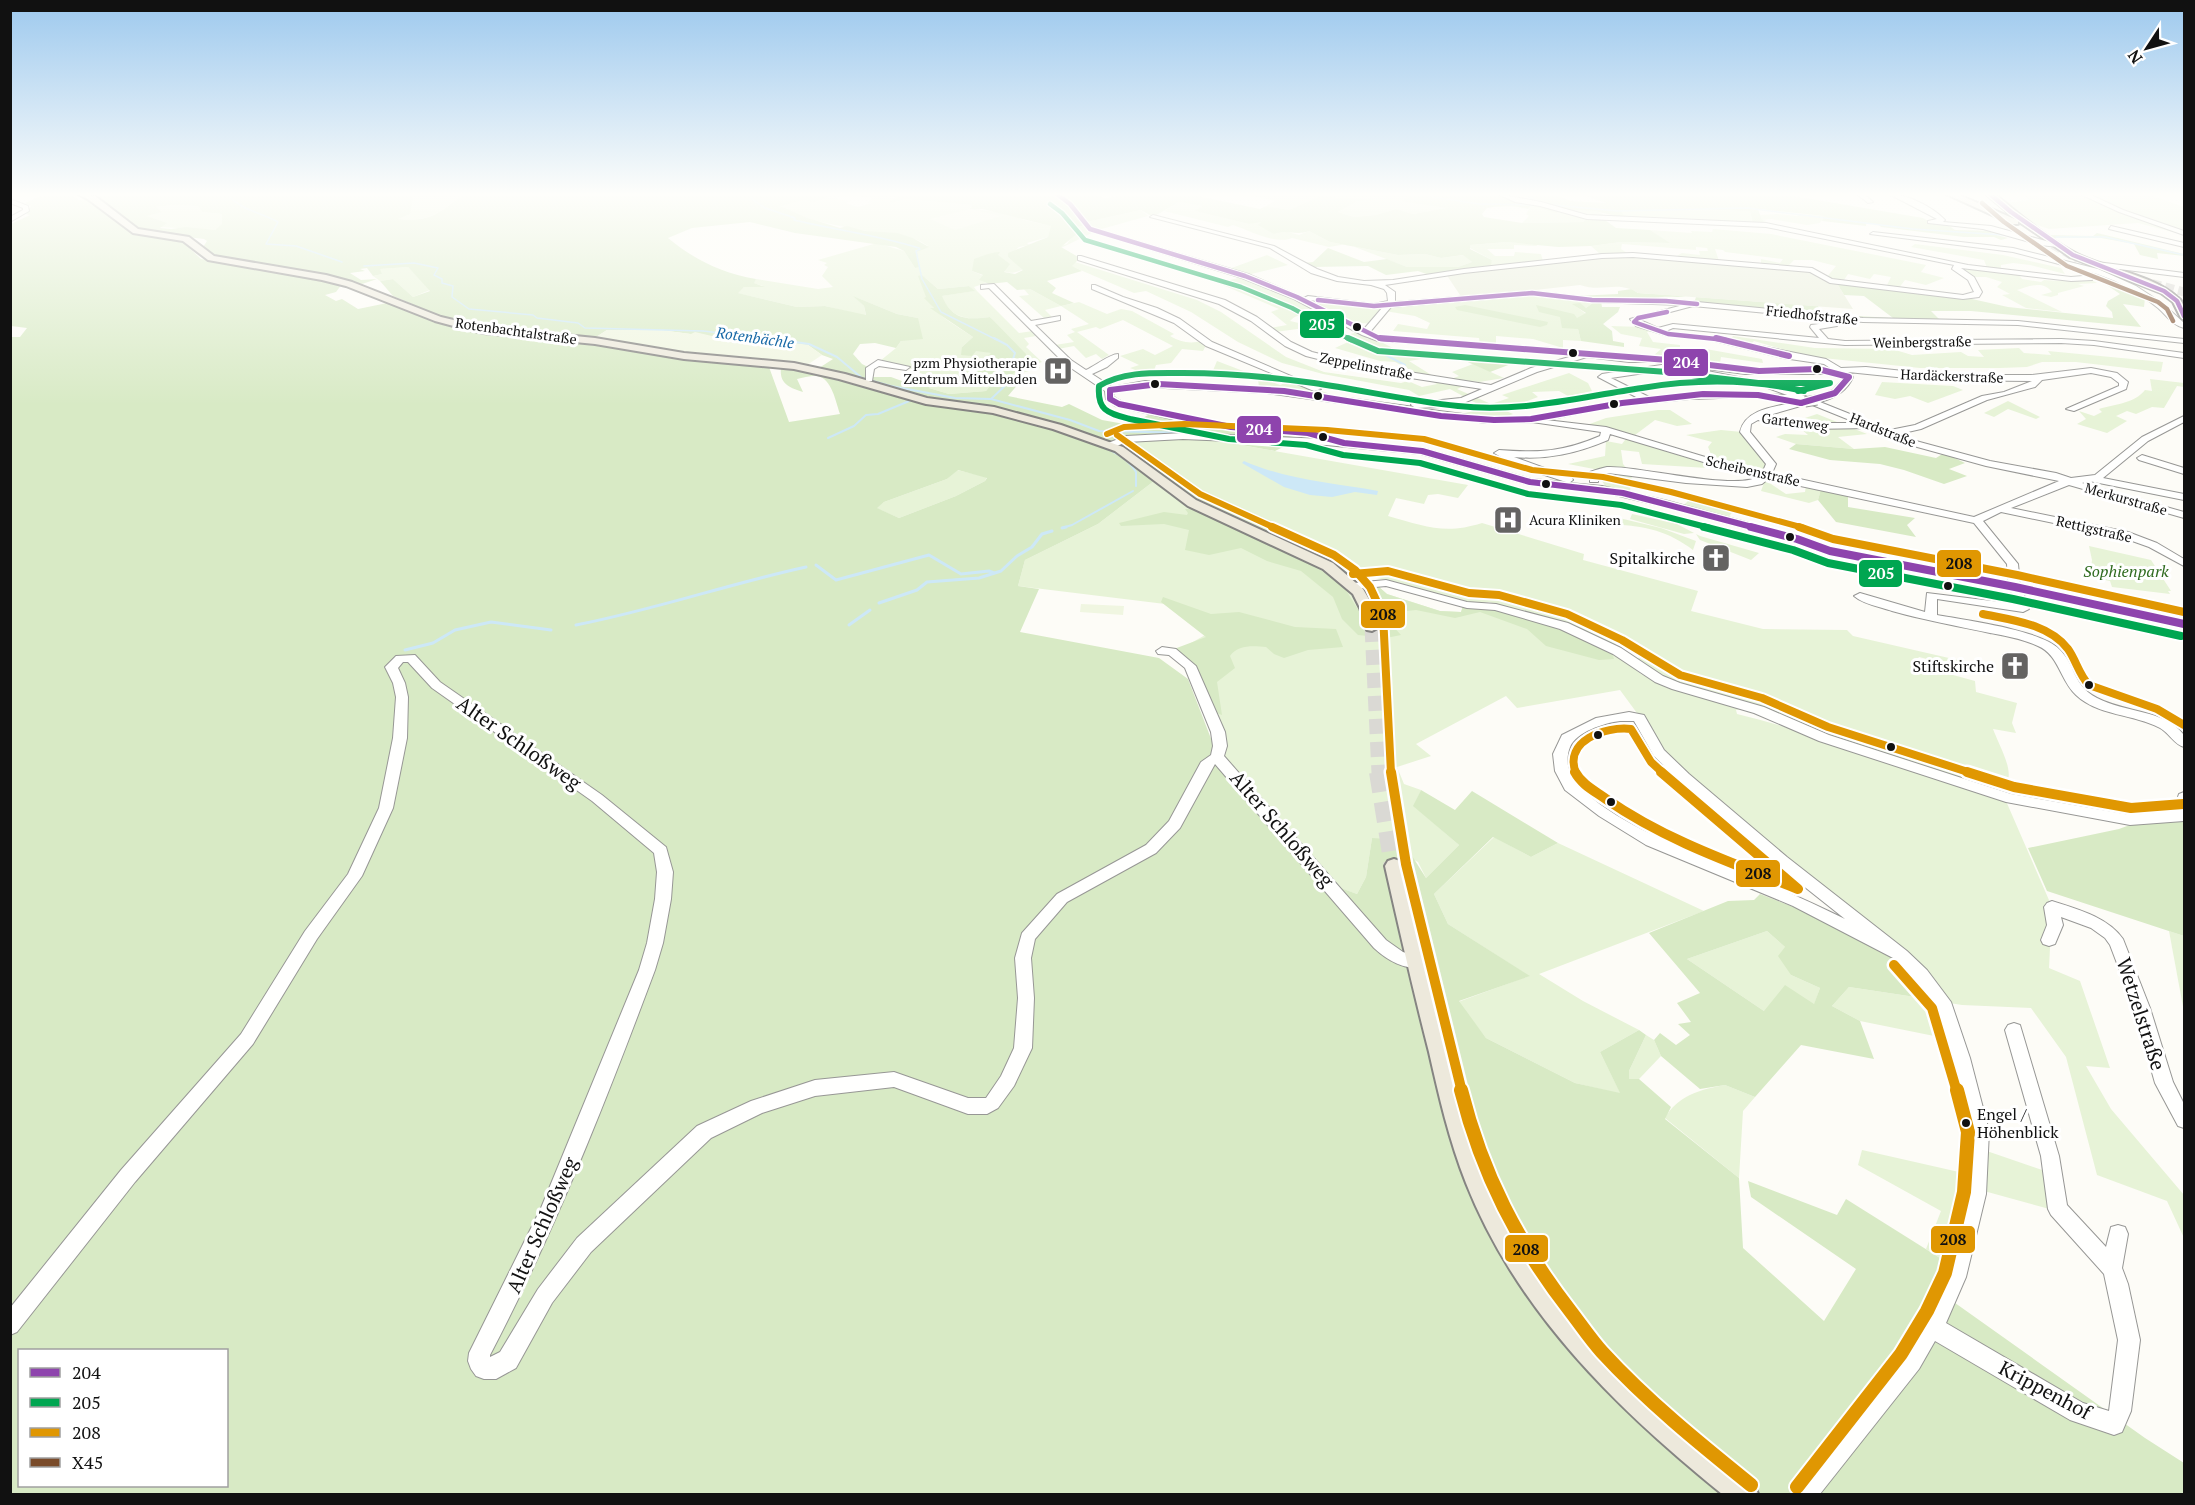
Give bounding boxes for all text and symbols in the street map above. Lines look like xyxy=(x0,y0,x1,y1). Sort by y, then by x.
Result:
north arrow xyxy=(2117,18,2177,78)
text: N xyxy=(2122,45,2147,68)
street label: Friedhofstraße xyxy=(1765,300,1859,329)
line badge: 205 xyxy=(1299,310,1345,339)
street label: Rotenbachtalstraße xyxy=(454,313,578,348)
text: 205 xyxy=(1308,313,1336,335)
unlabelled marker xyxy=(1351,321,1363,333)
water label: Rotenbächle xyxy=(714,322,796,352)
street label: Weinbergstraße xyxy=(1872,331,1972,352)
street label: Zeppelinstraße xyxy=(1318,347,1414,384)
unlabelled marker xyxy=(1567,347,1579,359)
line badge: 204 xyxy=(1663,348,1709,377)
text: 204 xyxy=(1672,351,1700,373)
place label: pzm Physiotherapie Zentrum Mittelbaden xyxy=(904,353,1038,388)
hospital icon: pzm Physiotherapie Zentrum Mittelbaden xyxy=(1042,355,1074,387)
unlabelled marker xyxy=(1811,363,1823,375)
street label: Hardäckerstraße xyxy=(1900,364,2004,387)
unlabelled marker xyxy=(1149,378,1161,390)
unlabelled marker xyxy=(1312,390,1324,402)
unlabelled marker xyxy=(1608,398,1620,410)
street label: Gartenweg xyxy=(1761,408,1830,435)
street label: Hardstraße xyxy=(1847,408,1919,451)
line badge: 204 xyxy=(1236,415,1282,444)
text: 204 xyxy=(1245,418,1273,440)
unlabelled marker xyxy=(1317,431,1329,443)
street label: Scheibenstraße xyxy=(1704,450,1802,491)
unlabelled marker xyxy=(1540,478,1552,490)
street label: Merkurstraße xyxy=(2083,478,2170,519)
hospital icon: Acura Kliniken xyxy=(1492,504,1524,536)
place label: Acura Kliniken xyxy=(1529,510,1622,529)
street label: Rettigstraße xyxy=(2054,511,2134,546)
unlabelled marker xyxy=(1784,531,1796,543)
church icon: Spitalkirche xyxy=(1700,542,1732,574)
place label: Spitalkirche xyxy=(1610,547,1695,569)
line badge: 208 xyxy=(1936,549,1982,578)
text: 208 xyxy=(1945,552,1973,574)
line badge: 205 xyxy=(1858,559,1903,588)
park label: Sophienpark xyxy=(2083,560,2169,582)
text: 205 xyxy=(1867,562,1895,584)
unlabelled marker xyxy=(1942,580,1954,592)
line badge: 208 xyxy=(1360,600,1406,629)
text: 208 xyxy=(1369,603,1397,625)
church icon: Stiftskirche xyxy=(1999,650,2031,682)
place label: Stiftskirche xyxy=(1912,655,1994,677)
unlabelled marker xyxy=(2083,679,2095,691)
street label: Alter Schloßweg xyxy=(452,690,587,796)
unlabelled marker xyxy=(1592,729,1604,741)
unlabelled marker xyxy=(1885,741,1897,753)
street label: Alter Schloßweg xyxy=(1224,765,1341,893)
unlabelled marker xyxy=(1605,796,1617,808)
line badge: 208 xyxy=(1735,859,1781,888)
text: 208 xyxy=(1744,862,1772,884)
street label: Wetzelstraße xyxy=(2111,954,2172,1074)
place label: Engel / Höhenblick xyxy=(1977,1103,2059,1143)
marker: Engel / Höhenblick xyxy=(1960,1117,1972,1129)
street label: Alter Schloßweg xyxy=(499,1152,584,1297)
line badge: 208 xyxy=(1930,1225,1976,1254)
text: 208 xyxy=(1939,1228,1967,1250)
line badge: 208 xyxy=(1504,1234,1549,1263)
text: 208 xyxy=(1512,1238,1540,1260)
legend xyxy=(18,1349,228,1487)
street label: Krippenhof xyxy=(1994,1354,2097,1426)
text: 204 xyxy=(72,1360,101,1384)
text: 205 xyxy=(72,1390,101,1414)
text: 208 xyxy=(72,1420,101,1444)
text: X45 xyxy=(72,1450,103,1474)

